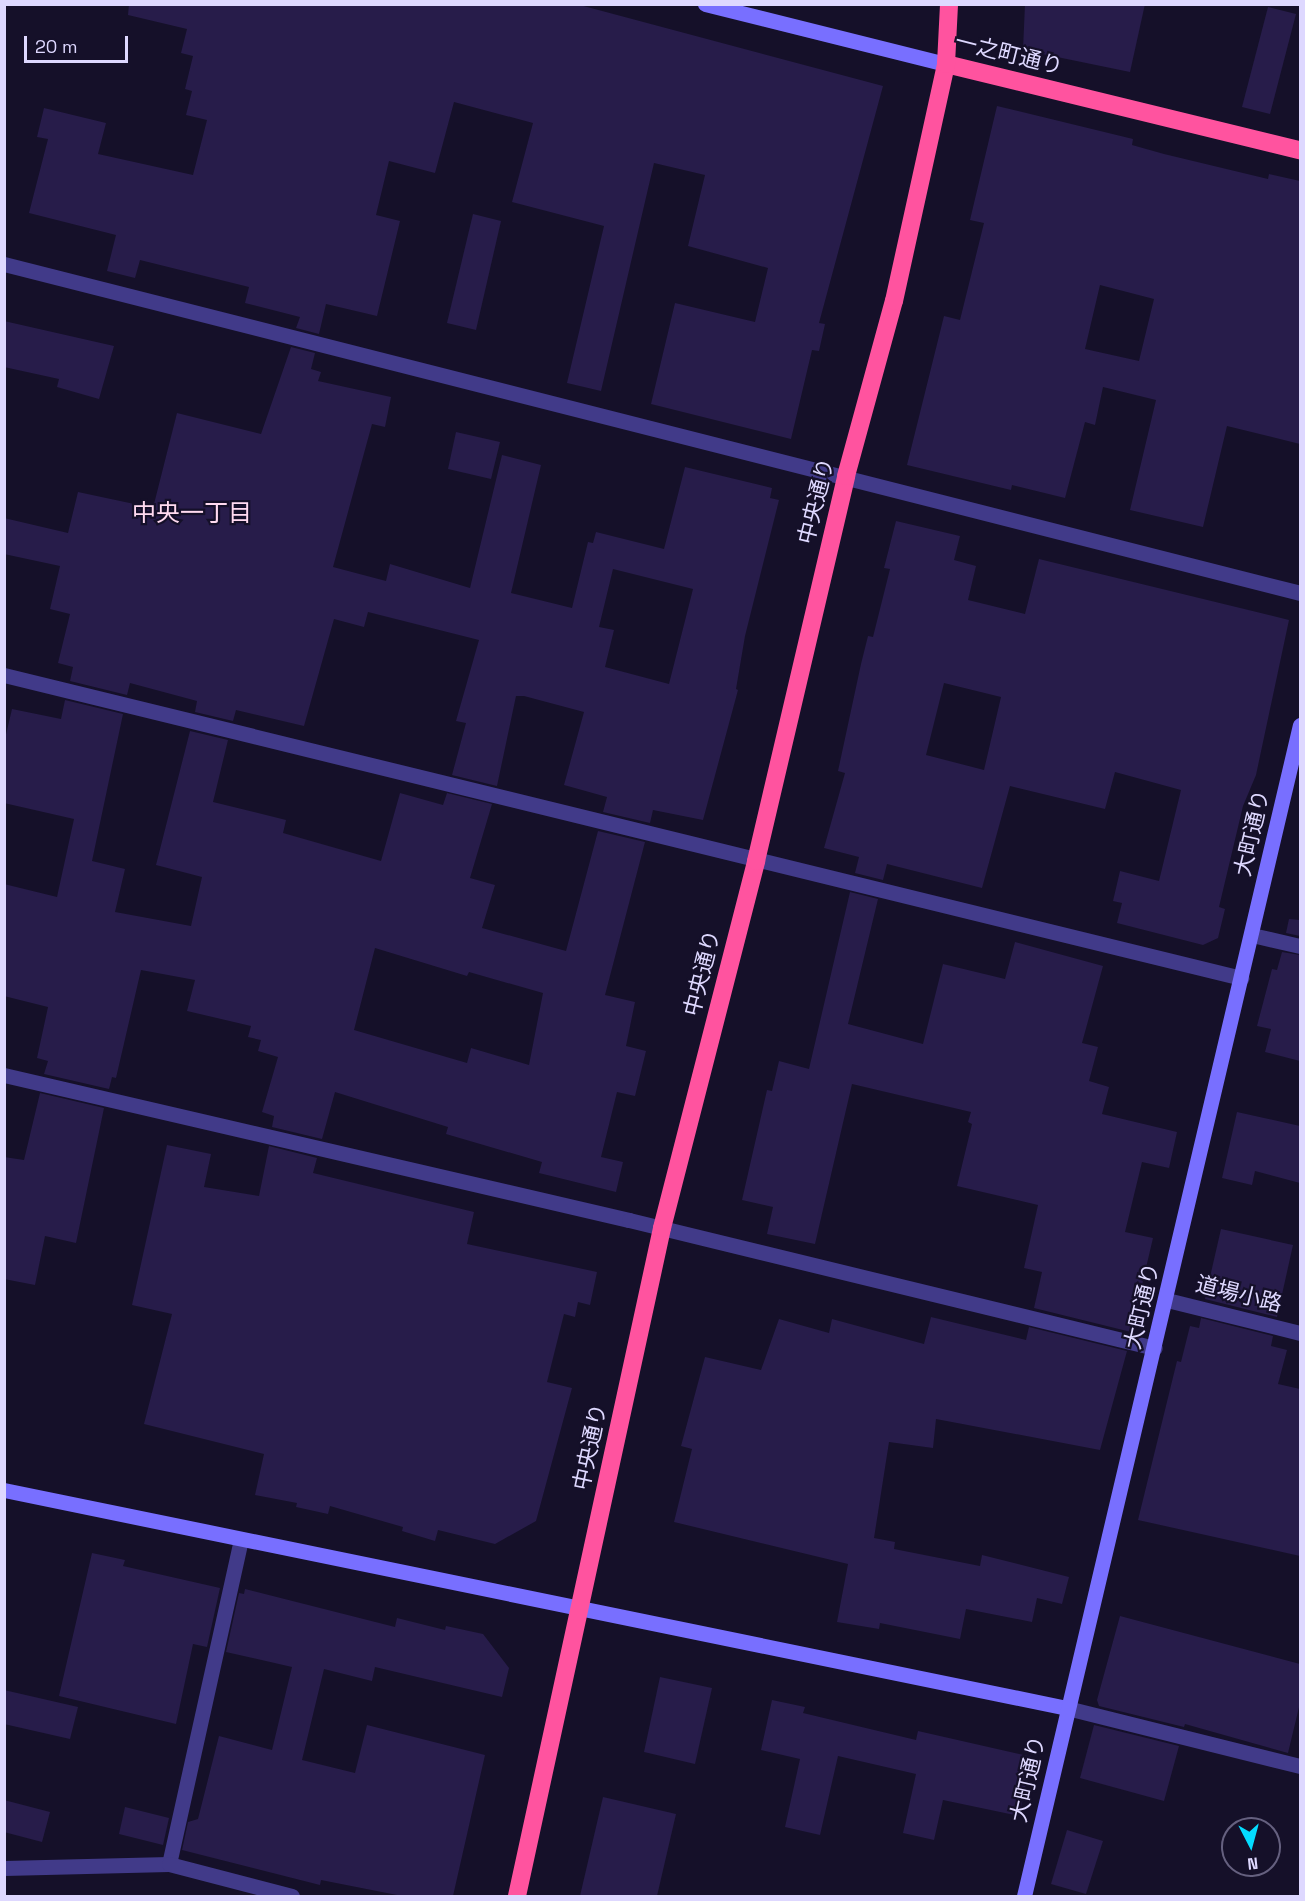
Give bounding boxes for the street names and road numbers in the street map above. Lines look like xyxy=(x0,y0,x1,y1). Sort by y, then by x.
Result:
street label: 一之町通り xyxy=(952,28,1066,80)
street label: 中央通り xyxy=(793,455,839,547)
street label: 大町通り xyxy=(1229,787,1275,879)
street label: 中央通り xyxy=(679,927,725,1019)
street label: 大町通り xyxy=(1119,1260,1165,1352)
street label: 道場小路 xyxy=(1193,1271,1285,1317)
street label: 中央通り xyxy=(568,1401,612,1493)
street label: 大町通り xyxy=(1005,1733,1051,1825)

